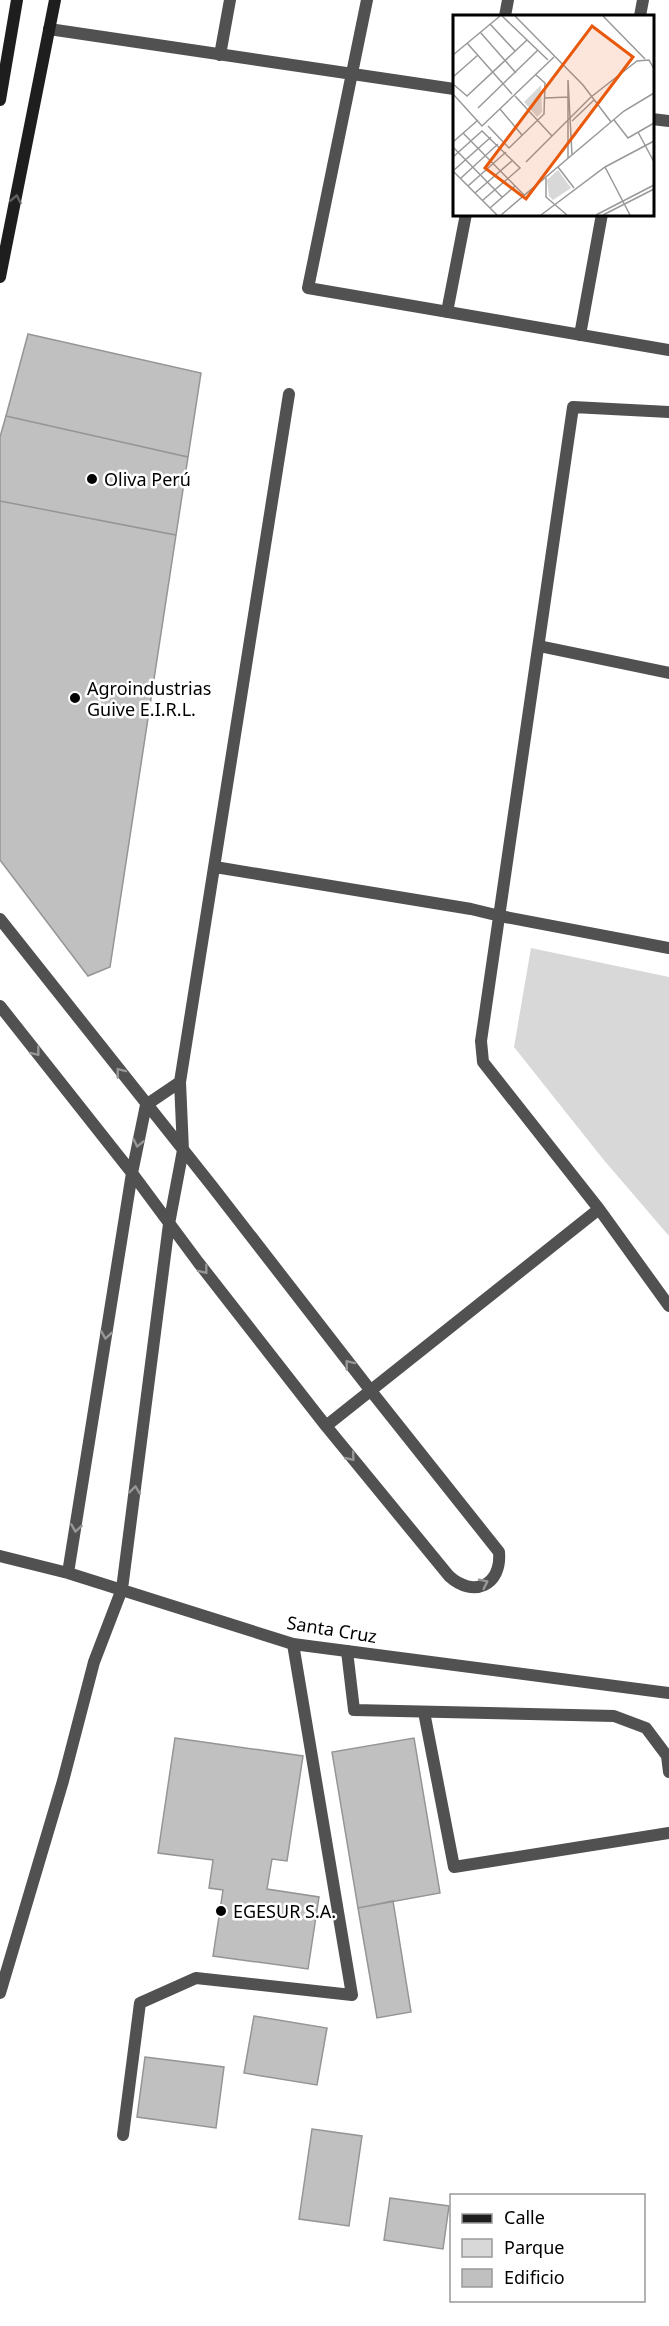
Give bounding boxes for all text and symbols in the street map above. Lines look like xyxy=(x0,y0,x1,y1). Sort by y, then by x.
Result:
inset map xyxy=(453,15,654,216)
one-way arrow xyxy=(9,195,22,205)
place label: Oliva Perú xyxy=(104,467,191,491)
marker: Oliva Perú xyxy=(85,472,99,486)
place label: Agroindustrias Guive E.I.R.L. xyxy=(87,676,211,721)
marker: Agroindustrias Guive E.I.R.L. xyxy=(68,691,82,705)
one-way arrow xyxy=(29,1045,40,1056)
one-way arrow xyxy=(117,1067,128,1078)
one-way arrow xyxy=(132,1138,145,1148)
one-way arrow xyxy=(197,1263,208,1274)
one-way arrow xyxy=(100,1330,113,1340)
one-way arrow xyxy=(346,1360,357,1371)
one-way arrow xyxy=(343,1450,354,1461)
one-way arrow xyxy=(129,1485,141,1494)
one-way arrow xyxy=(70,1523,82,1532)
one-way arrow xyxy=(477,1579,488,1591)
street label: Santa Cruz xyxy=(285,1610,379,1648)
place label: EGESUR S.A. xyxy=(233,1899,336,1923)
marker: EGESUR S.A. xyxy=(214,1904,228,1918)
legend xyxy=(450,2194,645,2302)
text: Calle xyxy=(504,2205,545,2229)
text: Parque xyxy=(504,2235,564,2259)
text: Edificio xyxy=(504,2265,565,2289)

